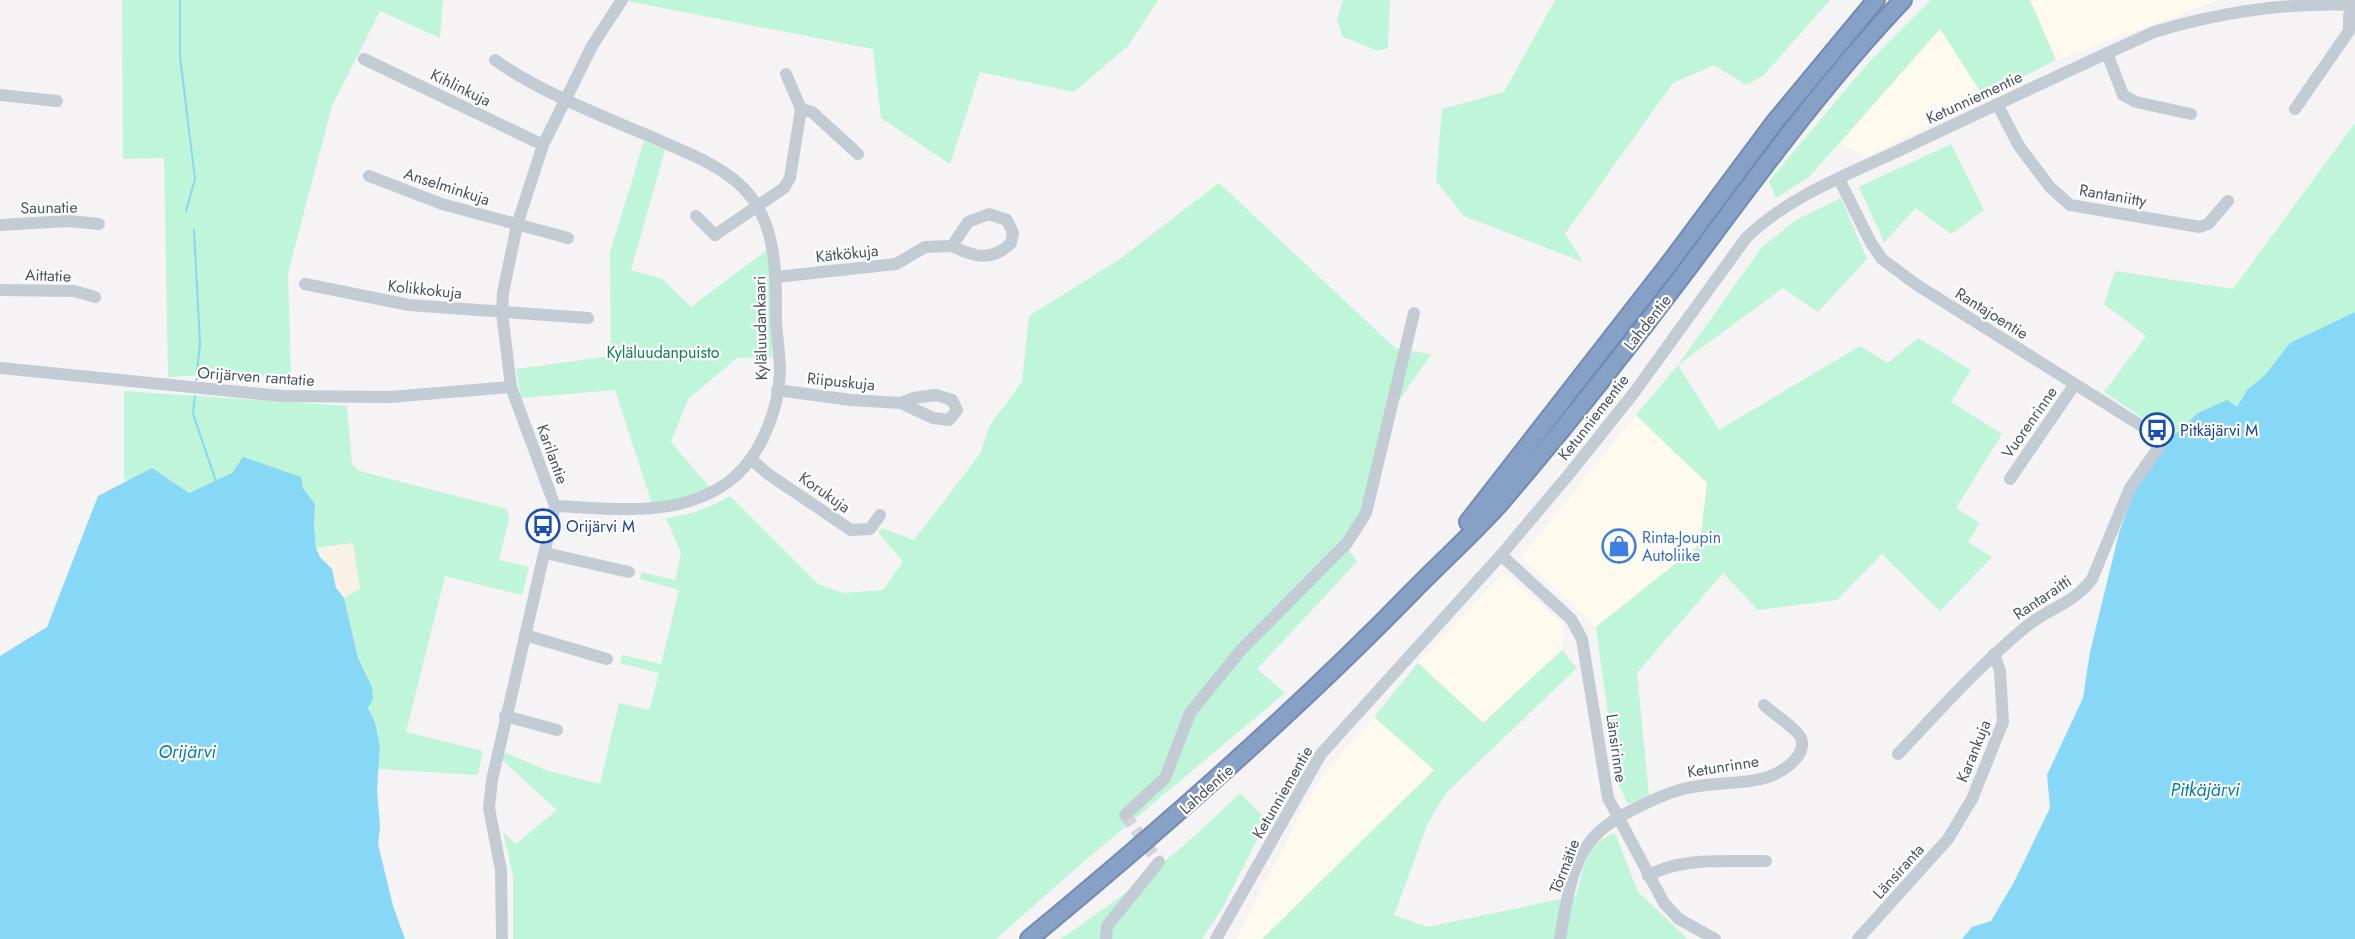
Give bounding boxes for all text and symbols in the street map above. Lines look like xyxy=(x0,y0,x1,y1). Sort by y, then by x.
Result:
street label: Kihlinkuja xyxy=(427,63,495,112)
street label: Ketunniementie xyxy=(1922,65,2026,130)
street label: Anselminkuja xyxy=(401,162,493,211)
street label: Rantaniitty xyxy=(2077,178,2149,213)
street label: Saunatie xyxy=(20,196,78,219)
street label: Kätkökuja xyxy=(814,239,880,268)
street label: Aittatie xyxy=(24,263,72,288)
street label: Kolikkokuja xyxy=(387,274,463,305)
street label: Kyläluudankaari xyxy=(748,276,773,380)
street label: Rantajoentie xyxy=(1951,282,2033,345)
street label: Lahdentie xyxy=(1618,290,1677,355)
park label: Kyläluudanpuisto xyxy=(606,341,720,364)
street label: Orijärven rantatie xyxy=(196,361,315,392)
street label: Riipuskuja xyxy=(806,366,876,397)
street label: Ketunniementie xyxy=(1552,369,1634,465)
street label: Vuorenrinne xyxy=(1996,382,2063,463)
bus stop icon: Pitkäjärvi M xyxy=(2139,412,2175,448)
place label: Pitkäjärvi M xyxy=(2180,419,2258,442)
street label: Karilantie xyxy=(531,421,574,487)
street label: Korukuja xyxy=(794,466,855,519)
bus stop icon: Orijärvi M xyxy=(525,508,561,544)
place label: Orijärvi M xyxy=(566,515,635,538)
place label: Rinta-Joupin Autoliike xyxy=(1642,526,1721,567)
shop icon: Rinta-Joupin Autoliike xyxy=(1601,528,1637,564)
street label: Rantaraitti xyxy=(2009,569,2076,625)
street label: Länsirinne xyxy=(1600,712,1633,784)
street label: Karankuja xyxy=(1951,717,1996,786)
water label: Orijärvi xyxy=(158,739,216,765)
street label: Ketunniementie xyxy=(1247,742,1318,843)
street label: Ketunrinne xyxy=(1686,749,1761,783)
street label: Lahdentie xyxy=(1174,759,1238,820)
water label: Pitkäjärvi xyxy=(2170,777,2240,803)
street label: Törmätie xyxy=(1544,836,1585,897)
street label: Länsiranta xyxy=(1867,839,1929,904)

